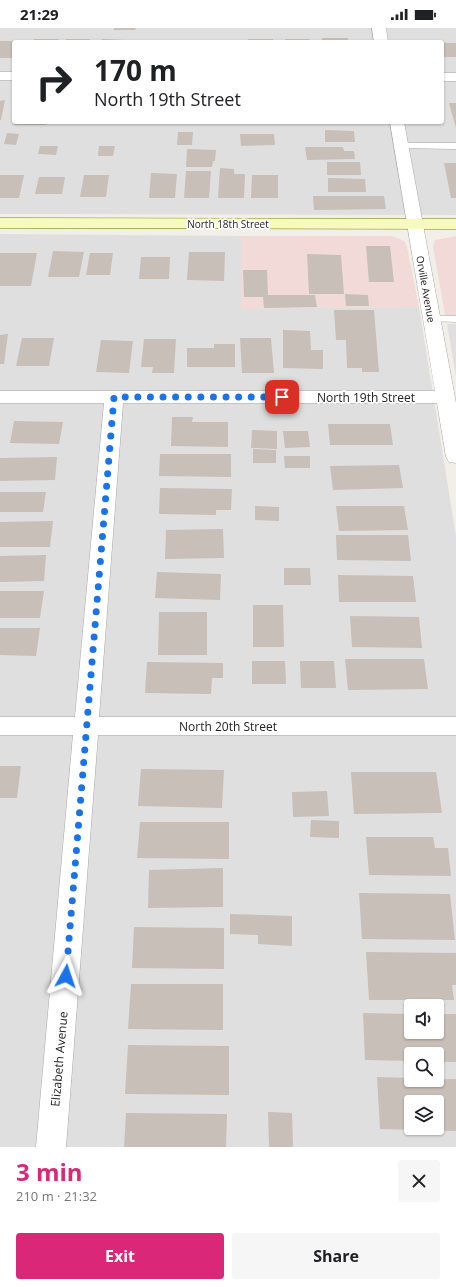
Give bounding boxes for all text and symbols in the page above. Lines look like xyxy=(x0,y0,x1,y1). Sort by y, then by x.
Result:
text: 21:29 xyxy=(20,4,59,24)
text: 170 m xyxy=(94,51,177,89)
icon: right xyxy=(28,56,80,108)
text: North 19th Street xyxy=(94,87,241,111)
street label: North 18th Street xyxy=(187,217,269,231)
street label: Orville Avenue xyxy=(413,255,439,324)
pin xyxy=(265,380,299,414)
icon: arrive xyxy=(271,386,293,408)
street label: North 19th Street xyxy=(317,389,415,406)
street label: North 20th Street xyxy=(179,718,277,735)
position arrow xyxy=(45,955,87,997)
map controls xyxy=(404,999,444,1135)
button: sound xyxy=(404,999,444,1039)
street label: Elizabeth Avenue xyxy=(46,1010,72,1107)
button: search xyxy=(404,1047,444,1087)
button: layers xyxy=(404,1095,444,1135)
text: 3 min xyxy=(16,1155,83,1188)
button: close xyxy=(398,1160,440,1202)
text: 210 m · 21:32 xyxy=(16,1187,97,1205)
button: Exit xyxy=(16,1233,224,1279)
button: Share xyxy=(232,1233,440,1279)

